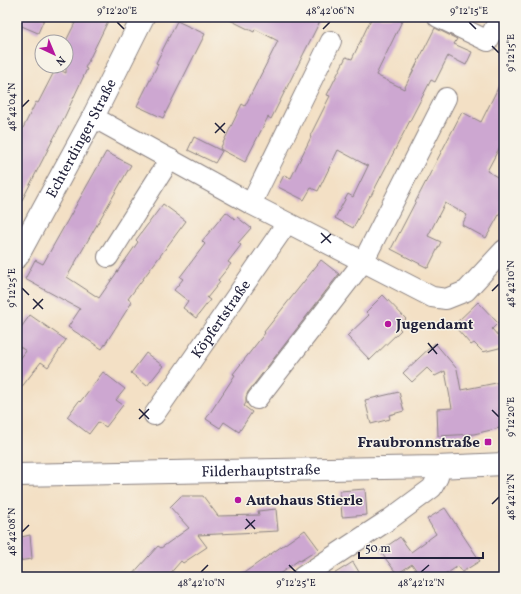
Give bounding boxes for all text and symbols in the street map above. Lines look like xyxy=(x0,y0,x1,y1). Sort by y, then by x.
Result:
text: 9°12'20"E xyxy=(97,4,137,18)
text: 48°42'06"N xyxy=(306,4,355,18)
text: 9°12'15"E xyxy=(450,4,488,18)
north arrow xyxy=(34,34,74,74)
text: 9°12'15"E xyxy=(504,34,518,72)
text: N xyxy=(52,52,68,68)
street label: Echterdinger Straße xyxy=(42,76,122,202)
text: 48°42'04"N xyxy=(5,82,19,132)
text: 48°42'10"N xyxy=(504,260,518,308)
text: 9°12'25"E xyxy=(5,268,19,308)
street label: Köpfertstraße xyxy=(187,276,257,363)
place label: Jugendamt xyxy=(395,315,474,336)
marker: Jugendamt xyxy=(383,319,393,329)
text: 9°12'20"E xyxy=(504,397,518,437)
place label: Fraubronnstraße xyxy=(357,433,480,454)
marker: Fraubronnstraße xyxy=(483,437,493,447)
street label: Filderhauptstraße xyxy=(201,460,321,483)
text: 48°42'12"N xyxy=(504,473,518,520)
place label: Autohaus Stierle xyxy=(246,491,363,512)
marker: Autohaus Stierle xyxy=(233,495,243,505)
text: 48°42'08"N xyxy=(5,507,19,556)
scale bar xyxy=(359,534,483,560)
text: 50 m xyxy=(365,541,391,557)
text: 48°42'10"N xyxy=(177,576,225,590)
text: 9°12'25"E xyxy=(276,576,316,590)
text: 48°42'12"N xyxy=(398,576,445,590)

